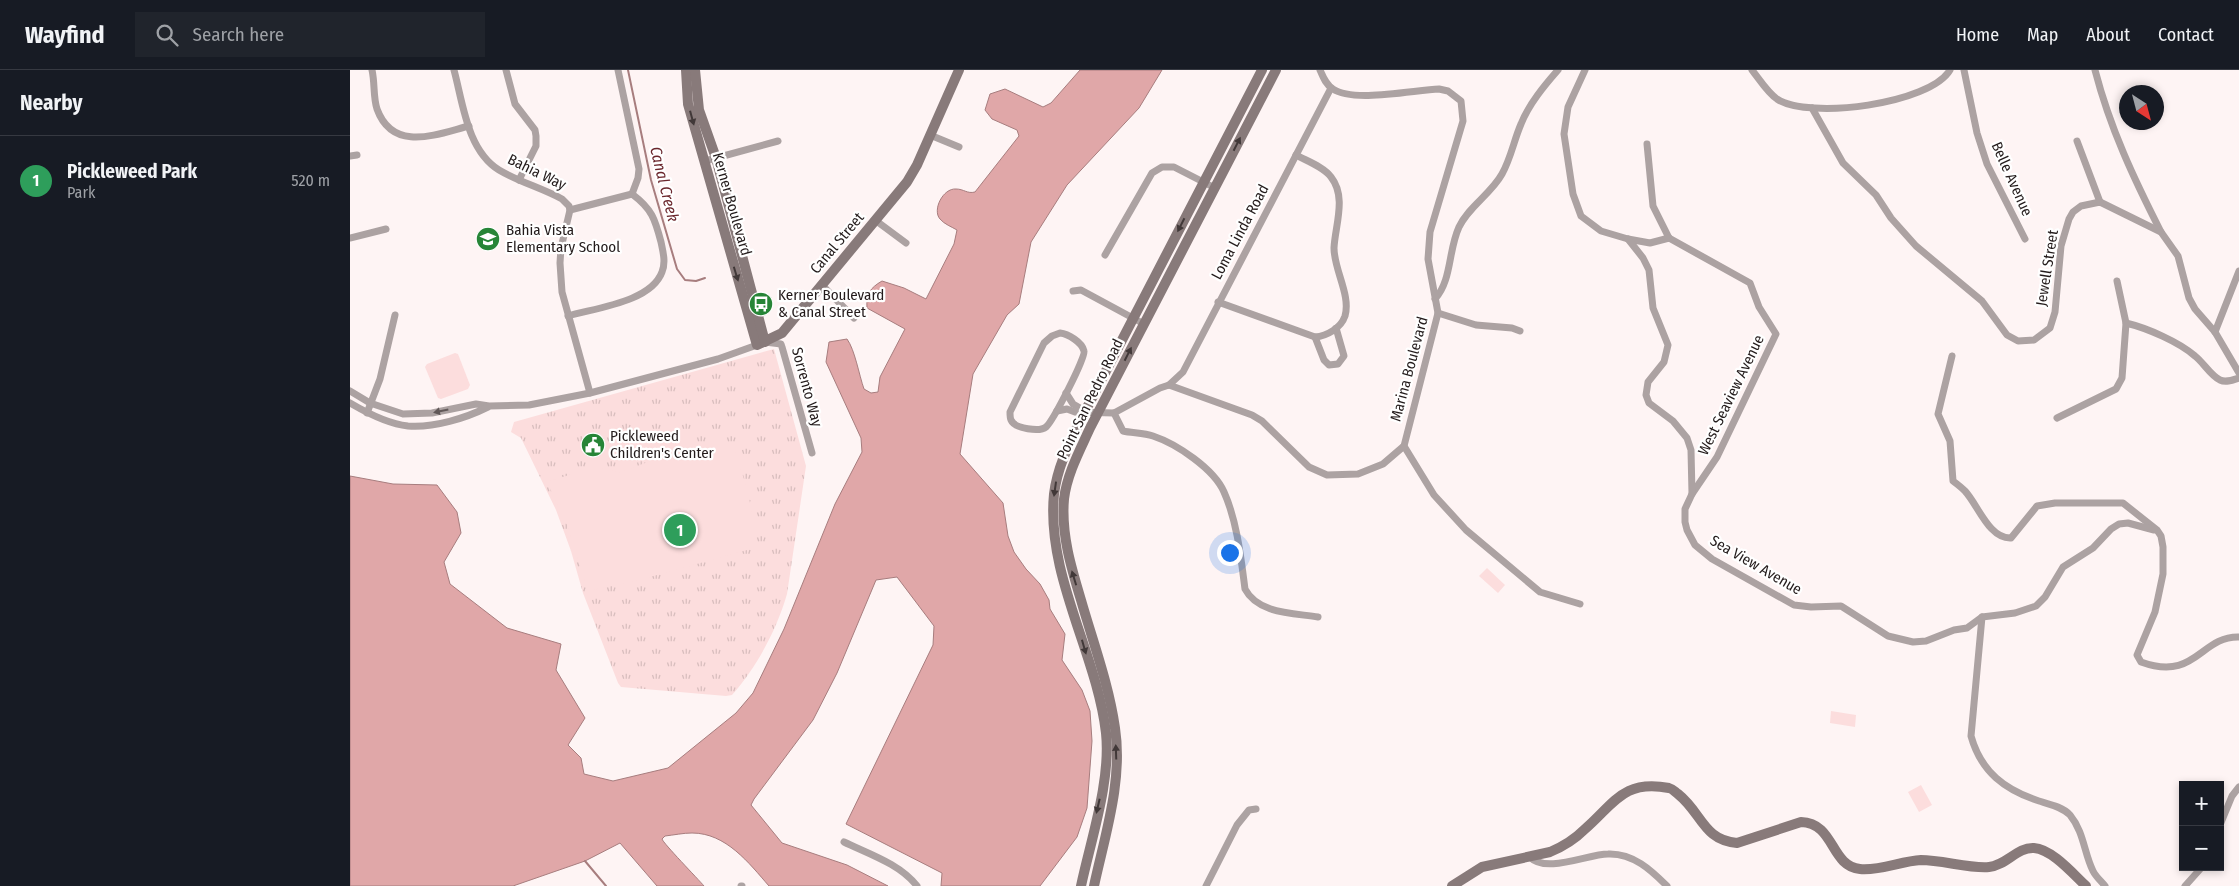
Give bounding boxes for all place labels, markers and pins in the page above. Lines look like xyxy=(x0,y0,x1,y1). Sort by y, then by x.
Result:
place label: Bahia Vista Elementary School xyxy=(506,221,620,256)
school or university icon: Bahia Vista Elementary School xyxy=(475,226,501,252)
place label: Kerner Boulevard & Canal Street xyxy=(778,286,884,321)
bus stop icon: Kerner Boulevard & Canal Street xyxy=(748,291,774,317)
place label: Pickleweed Children's Center xyxy=(610,427,715,462)
public building icon: Pickleweed Children's Center xyxy=(580,432,606,458)
pin: 1 xyxy=(664,511,696,549)

